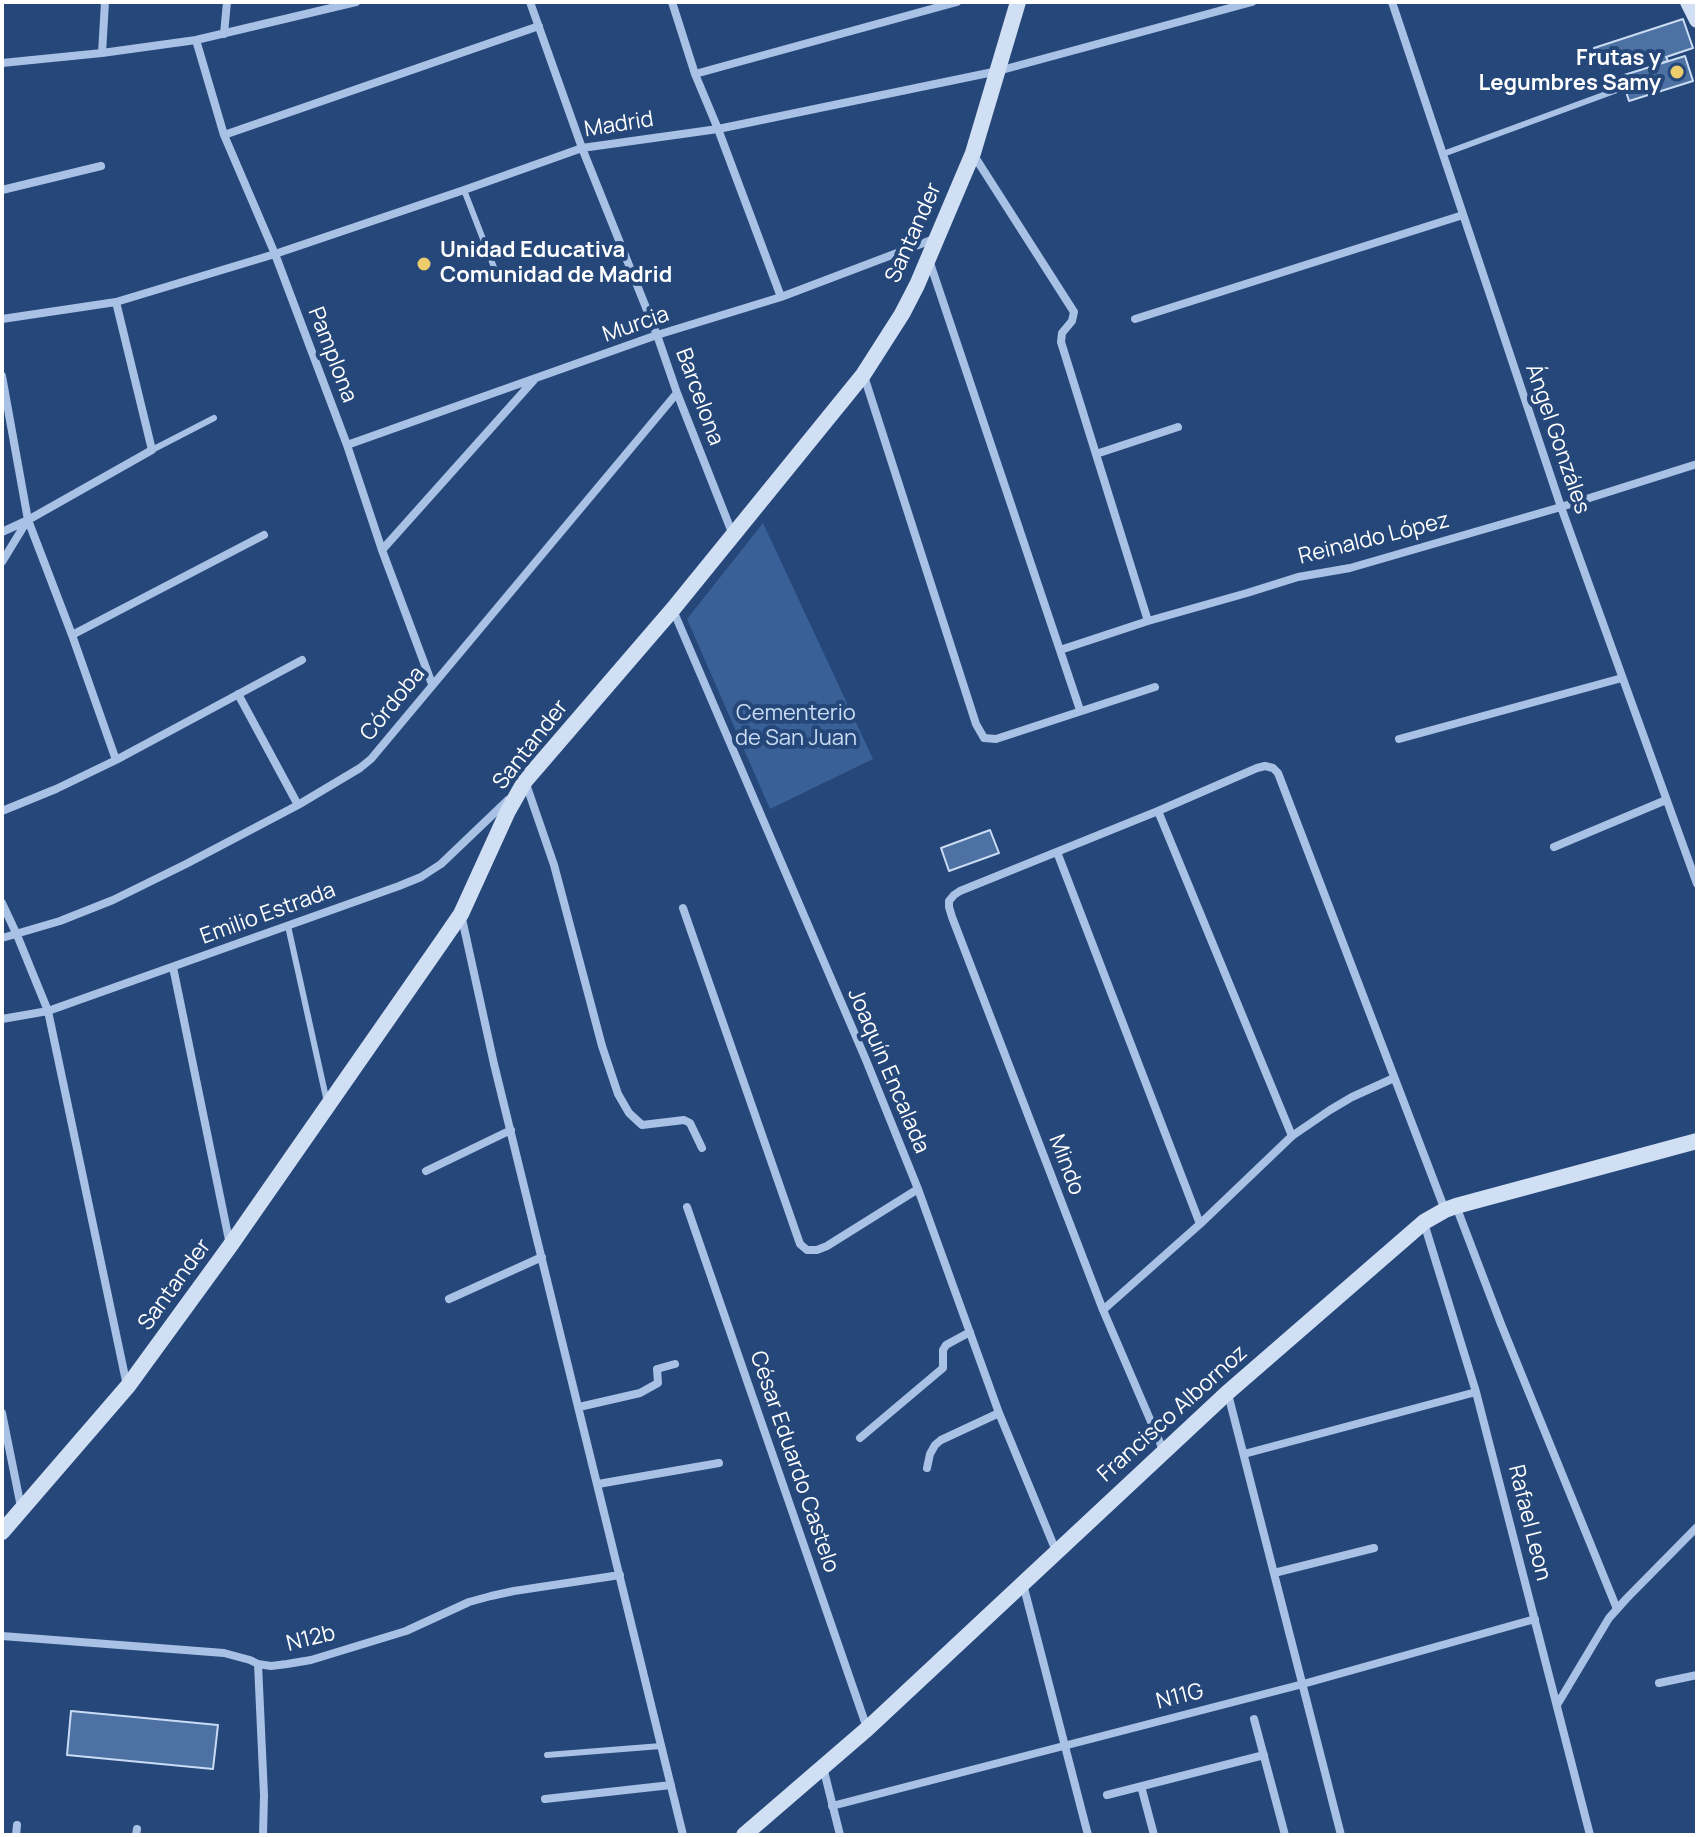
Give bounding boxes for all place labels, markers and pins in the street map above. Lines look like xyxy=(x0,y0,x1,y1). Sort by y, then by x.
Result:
place label: Frutas y Legumbres Samy xyxy=(1478,46,1661,98)
marker: Frutas y Legumbres Samy xyxy=(1668,63,1686,81)
place label: Unidad Educativa Comunidad de Madrid xyxy=(440,238,672,290)
marker: Unidad Educativa Comunidad de Madrid xyxy=(415,255,433,273)

